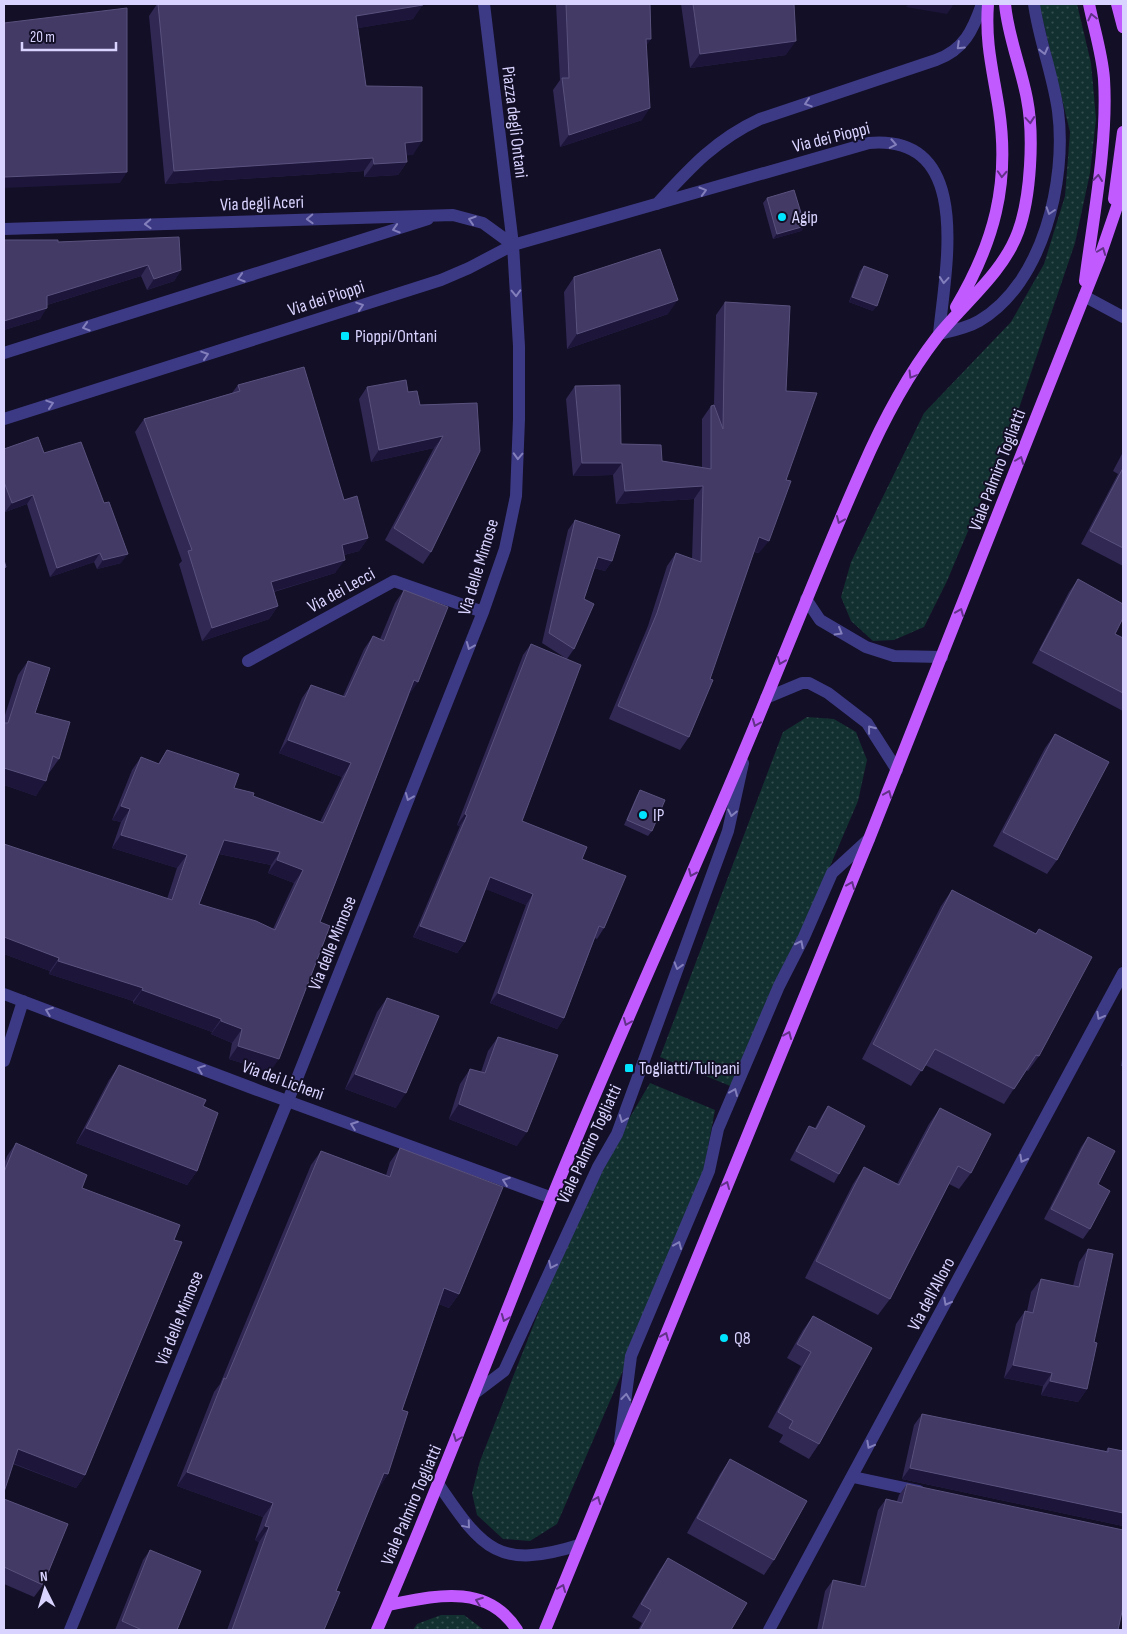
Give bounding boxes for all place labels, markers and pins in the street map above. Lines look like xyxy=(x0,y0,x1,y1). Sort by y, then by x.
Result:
place label: Agip xyxy=(791,207,818,228)
marker: Agip xyxy=(776,211,788,223)
place label: Pioppi/Ontani xyxy=(355,326,437,347)
marker: Pioppi/Ontani xyxy=(339,330,351,342)
place label: IP xyxy=(653,805,665,826)
marker: IP xyxy=(637,809,649,821)
place label: Togliatti/Tulipani xyxy=(639,1058,740,1079)
marker: Togliatti/Tulipani xyxy=(623,1062,635,1074)
place label: Q8 xyxy=(734,1328,751,1349)
marker: Q8 xyxy=(718,1332,730,1344)

